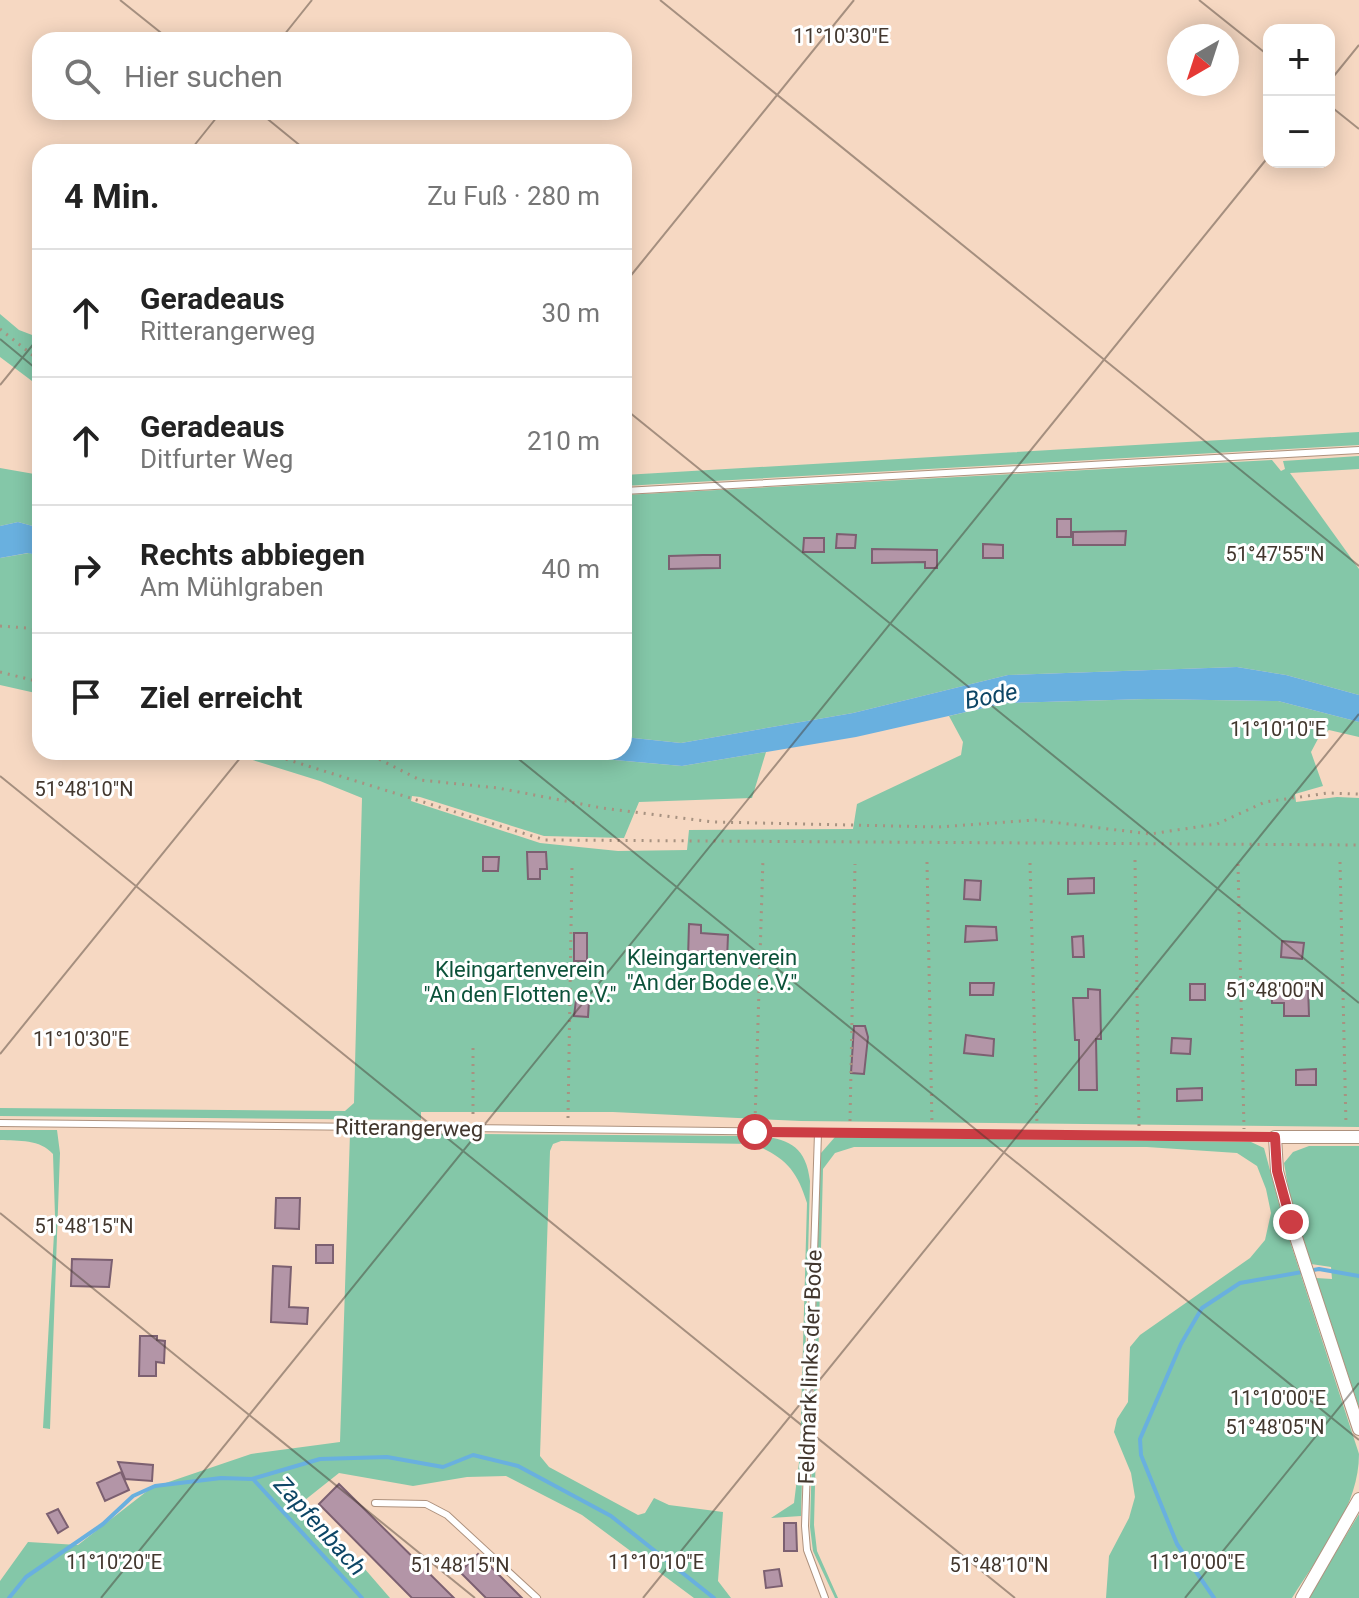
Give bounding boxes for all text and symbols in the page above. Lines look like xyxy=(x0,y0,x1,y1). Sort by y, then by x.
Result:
text: 11°10'30"E xyxy=(793,24,889,48)
north arrow xyxy=(1167,24,1239,96)
map controls xyxy=(1263,24,1335,168)
button: + xyxy=(1263,24,1335,96)
search box xyxy=(32,32,632,120)
icon: search xyxy=(60,54,104,98)
text: Hier suchen xyxy=(124,59,283,94)
button: − xyxy=(1263,96,1335,168)
text: 4 Min. xyxy=(64,176,160,216)
text: Zu Fuß · 280 m xyxy=(427,181,600,211)
text: Geradeaus xyxy=(140,281,285,316)
icon: ahead xyxy=(64,291,108,335)
text: 30 m xyxy=(542,298,600,328)
text: Ritterangerweg xyxy=(140,316,315,346)
text: Geradeaus xyxy=(140,409,285,444)
icon: ahead xyxy=(64,419,108,463)
text: 210 m xyxy=(527,426,600,456)
text: Ditfurter Weg xyxy=(140,444,293,474)
text: Rechts abbiegen xyxy=(140,537,365,572)
text: 51°47'55"N xyxy=(1225,542,1325,566)
icon: right xyxy=(64,547,108,591)
text: 40 m xyxy=(542,554,600,584)
text: Am Mühlgraben xyxy=(140,572,324,602)
icon: arrive xyxy=(64,675,108,719)
water label: Bode xyxy=(962,677,1020,715)
text: Ziel erreicht xyxy=(140,680,302,715)
text: 11°10'10"E xyxy=(1230,717,1326,741)
text: 51°48'10"N xyxy=(34,777,134,801)
park label: Kleingartenverein "An der Bode e.V." xyxy=(627,945,797,995)
park label: Kleingartenverein "An den Flotten e.V." xyxy=(423,957,617,1007)
text: 51°48'00"N xyxy=(1225,978,1325,1002)
text: 11°10'30"E xyxy=(33,1027,129,1051)
street label: Ritterangerweg xyxy=(335,1114,483,1142)
route start xyxy=(737,1114,773,1150)
route end xyxy=(1273,1204,1309,1240)
text: 51°48'15"N xyxy=(34,1214,134,1238)
street label: Feldmark links der Bode xyxy=(793,1249,827,1485)
text: 11°10'00"E xyxy=(1230,1386,1326,1410)
text: 51°48'05"N xyxy=(1225,1415,1325,1439)
water label: Zapfenbach xyxy=(268,1470,372,1581)
text: 11°10'20"E xyxy=(66,1550,162,1574)
text: 11°10'10"E xyxy=(608,1550,704,1574)
text: 11°10'00"E xyxy=(1149,1550,1245,1574)
text: 51°48'15"N xyxy=(410,1553,510,1577)
text: 51°48'10"N xyxy=(949,1553,1049,1577)

